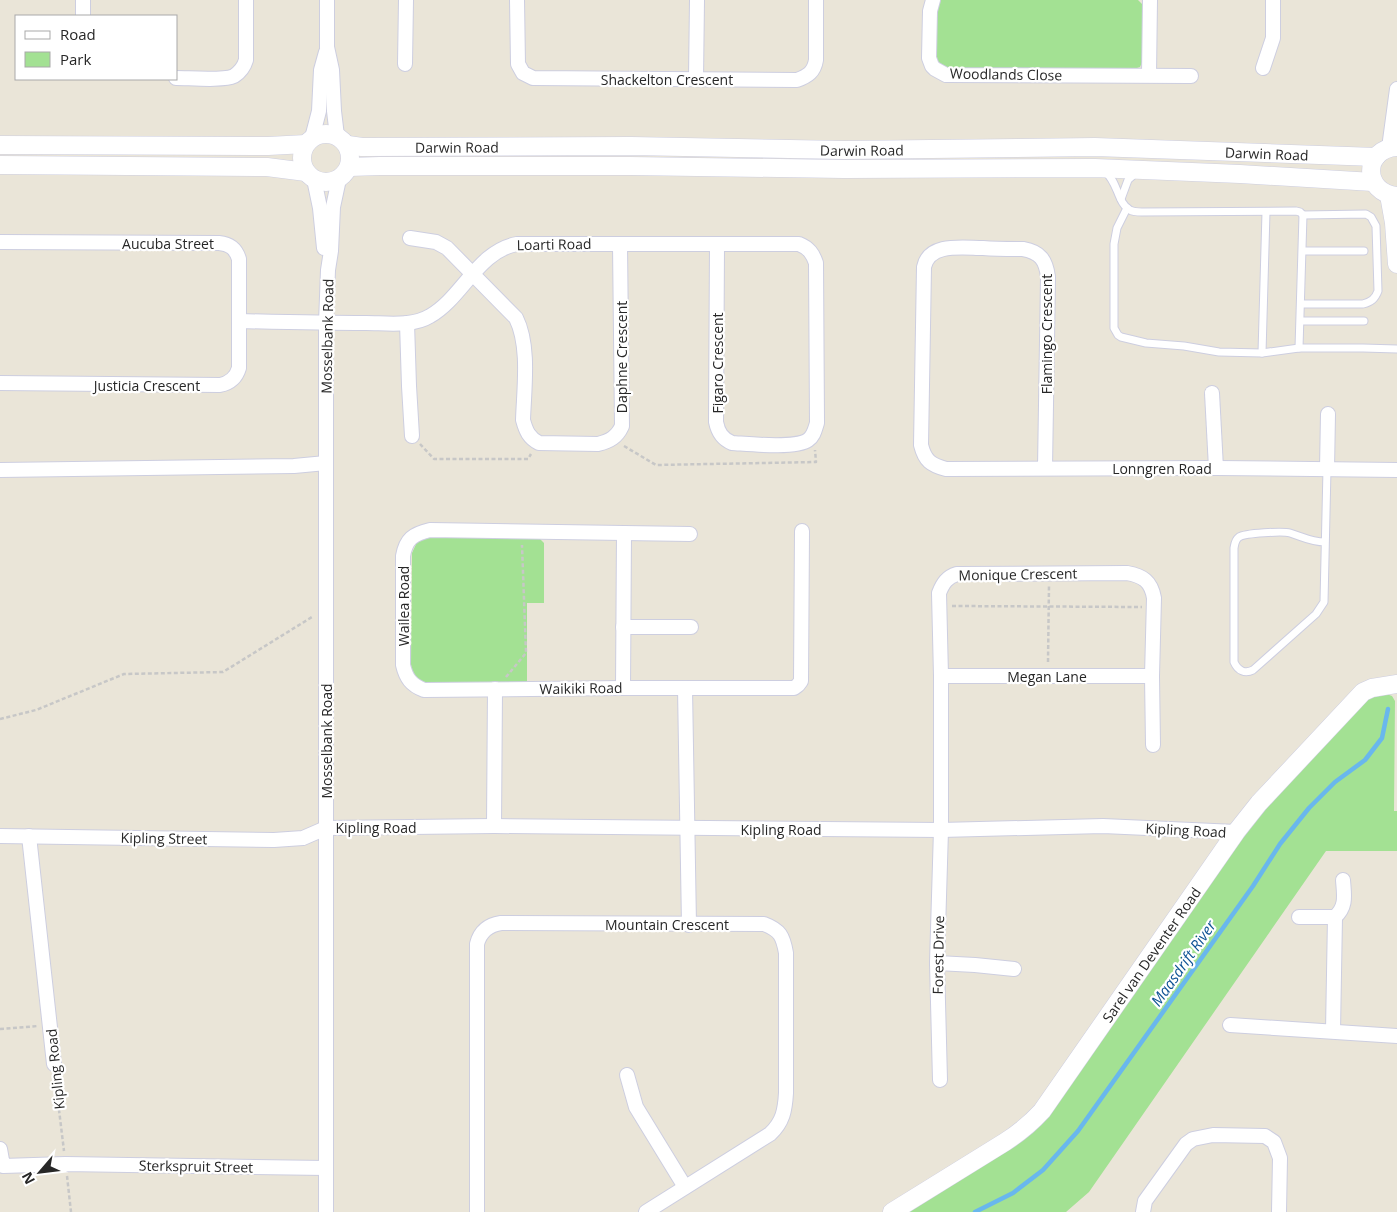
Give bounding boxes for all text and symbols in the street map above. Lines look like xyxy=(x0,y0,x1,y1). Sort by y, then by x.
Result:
legend xyxy=(15,15,178,80)
text: Road xyxy=(60,24,96,44)
text: Park xyxy=(60,49,91,69)
street label: Woodlands Close xyxy=(950,64,1063,84)
street label: Shackelton Crescent xyxy=(601,70,733,89)
street label: Darwin Road xyxy=(415,137,499,156)
street label: Darwin Road xyxy=(820,140,904,160)
street label: Darwin Road xyxy=(1225,142,1309,164)
street label: Aucuba Street xyxy=(122,234,214,253)
street label: Loarti Road xyxy=(516,234,592,254)
street label: Flamingo Crescent xyxy=(1037,274,1056,394)
street label: Mosselbank Road xyxy=(316,278,338,394)
street label: Daphne Crescent xyxy=(612,301,631,413)
street label: Figaro Crescent xyxy=(708,312,727,414)
street label: Justicia Crescent xyxy=(92,376,200,395)
street label: Lonngren Road xyxy=(1112,459,1212,478)
street label: Monique Crescent xyxy=(958,563,1078,585)
street label: Wailea Road xyxy=(394,566,413,646)
street label: Megan Lane xyxy=(1007,667,1087,686)
street label: Waikiki Road xyxy=(539,678,623,698)
street label: Mosselbank Road xyxy=(317,683,336,799)
street label: Kipling Road xyxy=(336,818,416,837)
street label: Kipling Road xyxy=(1145,818,1227,842)
street label: Kipling Road xyxy=(741,820,821,839)
street label: Kipling Street xyxy=(121,828,207,848)
street label: Sarel van Deventer Road xyxy=(1097,883,1204,1026)
street label: Mountain Crescent xyxy=(605,915,729,934)
street label: Forest Drive xyxy=(928,915,948,995)
water label: Maasdrift River xyxy=(1146,915,1221,1010)
street label: Kipling Road xyxy=(41,1028,69,1110)
north arrow xyxy=(15,1147,65,1197)
street label: Sterkspruit Street xyxy=(139,1156,253,1176)
text: N xyxy=(17,1169,39,1188)

